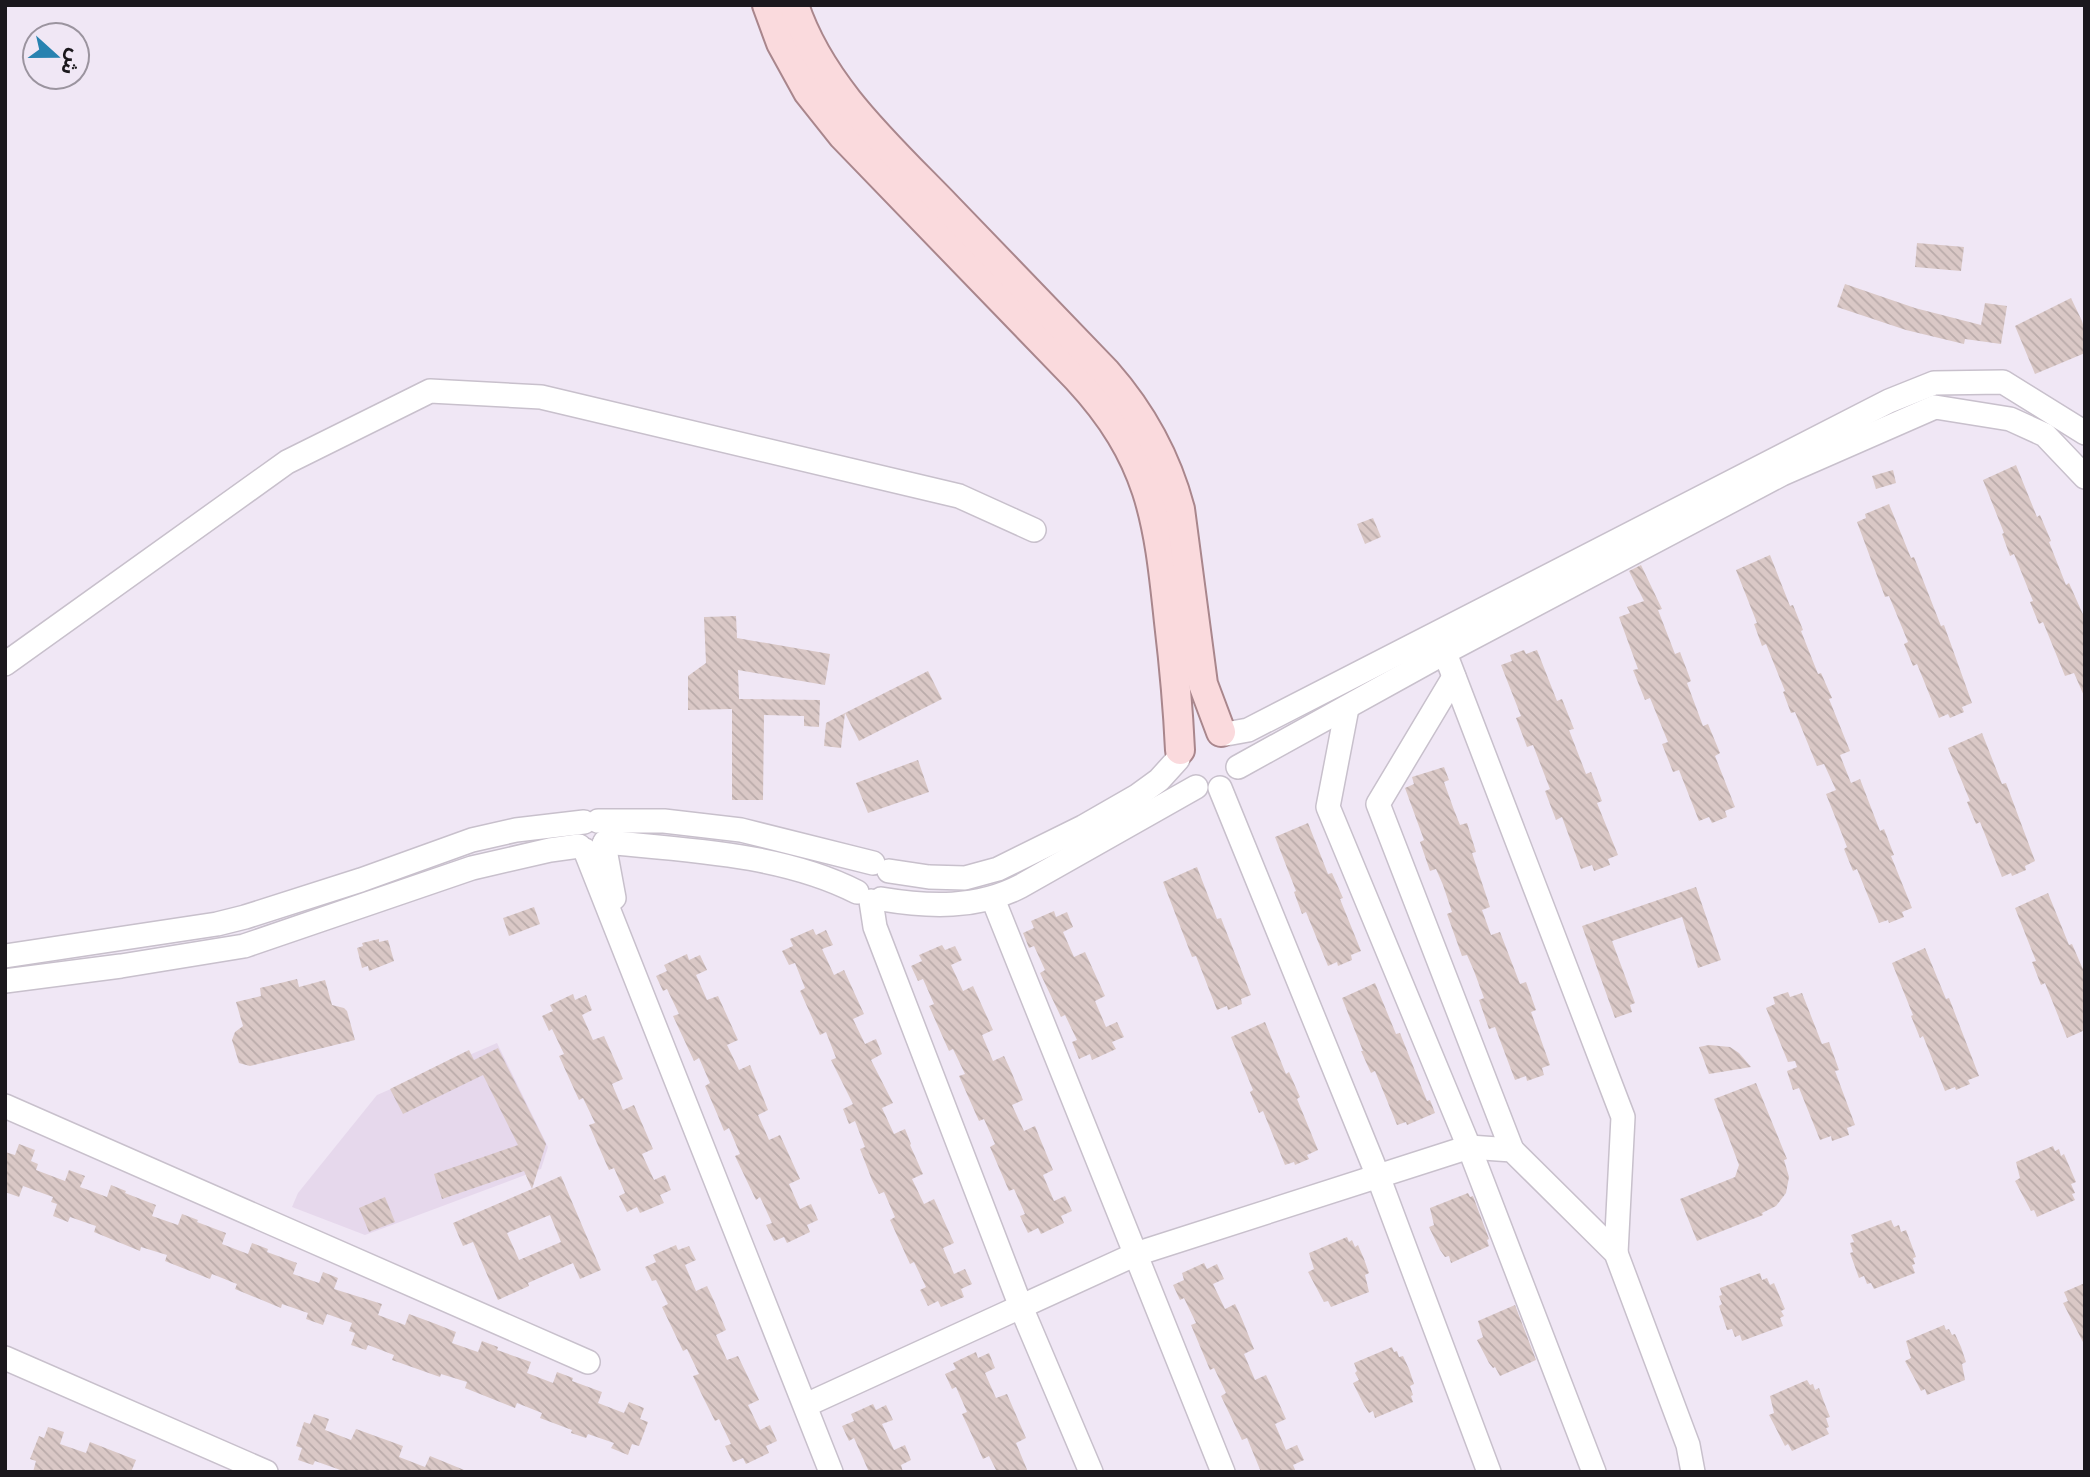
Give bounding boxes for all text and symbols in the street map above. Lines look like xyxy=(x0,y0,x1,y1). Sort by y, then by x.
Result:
north arrow xyxy=(21,21,91,91)
text: ش xyxy=(54,45,88,79)

